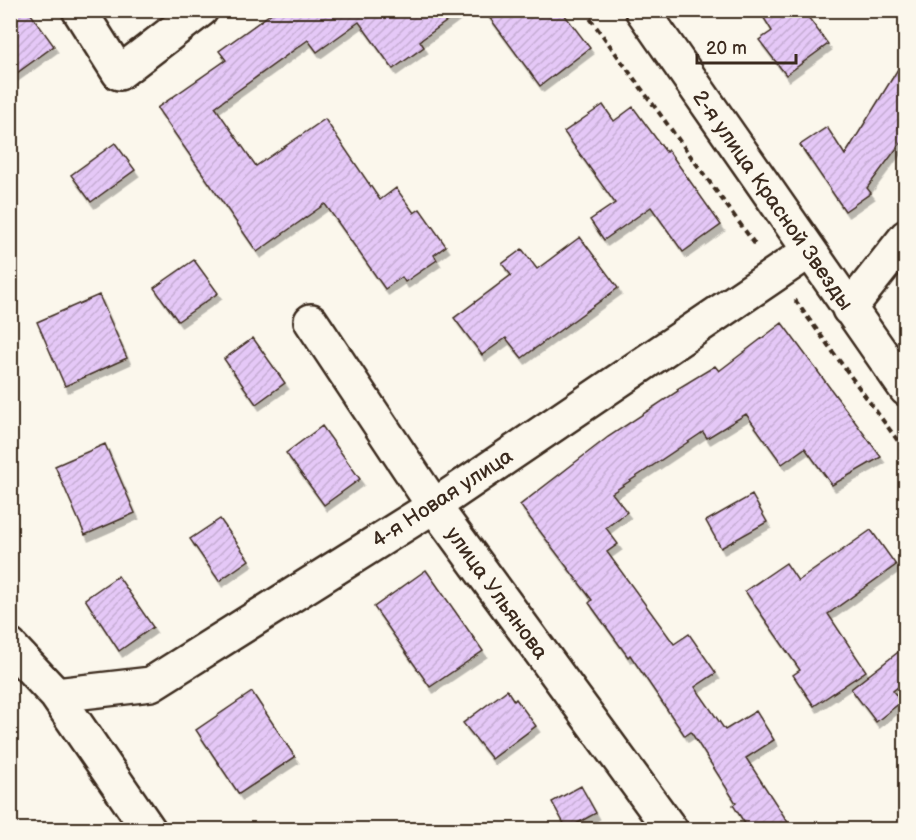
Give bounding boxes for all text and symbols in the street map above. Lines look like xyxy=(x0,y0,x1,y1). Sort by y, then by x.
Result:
scale bar xyxy=(697,27,796,65)
text: 20 m xyxy=(706,38,747,59)
street label: 2-я улица Красной Звезды xyxy=(687,85,858,315)
street label: 4-я Новая улица xyxy=(367,443,518,553)
street label: улица Ульянова xyxy=(440,522,553,665)

